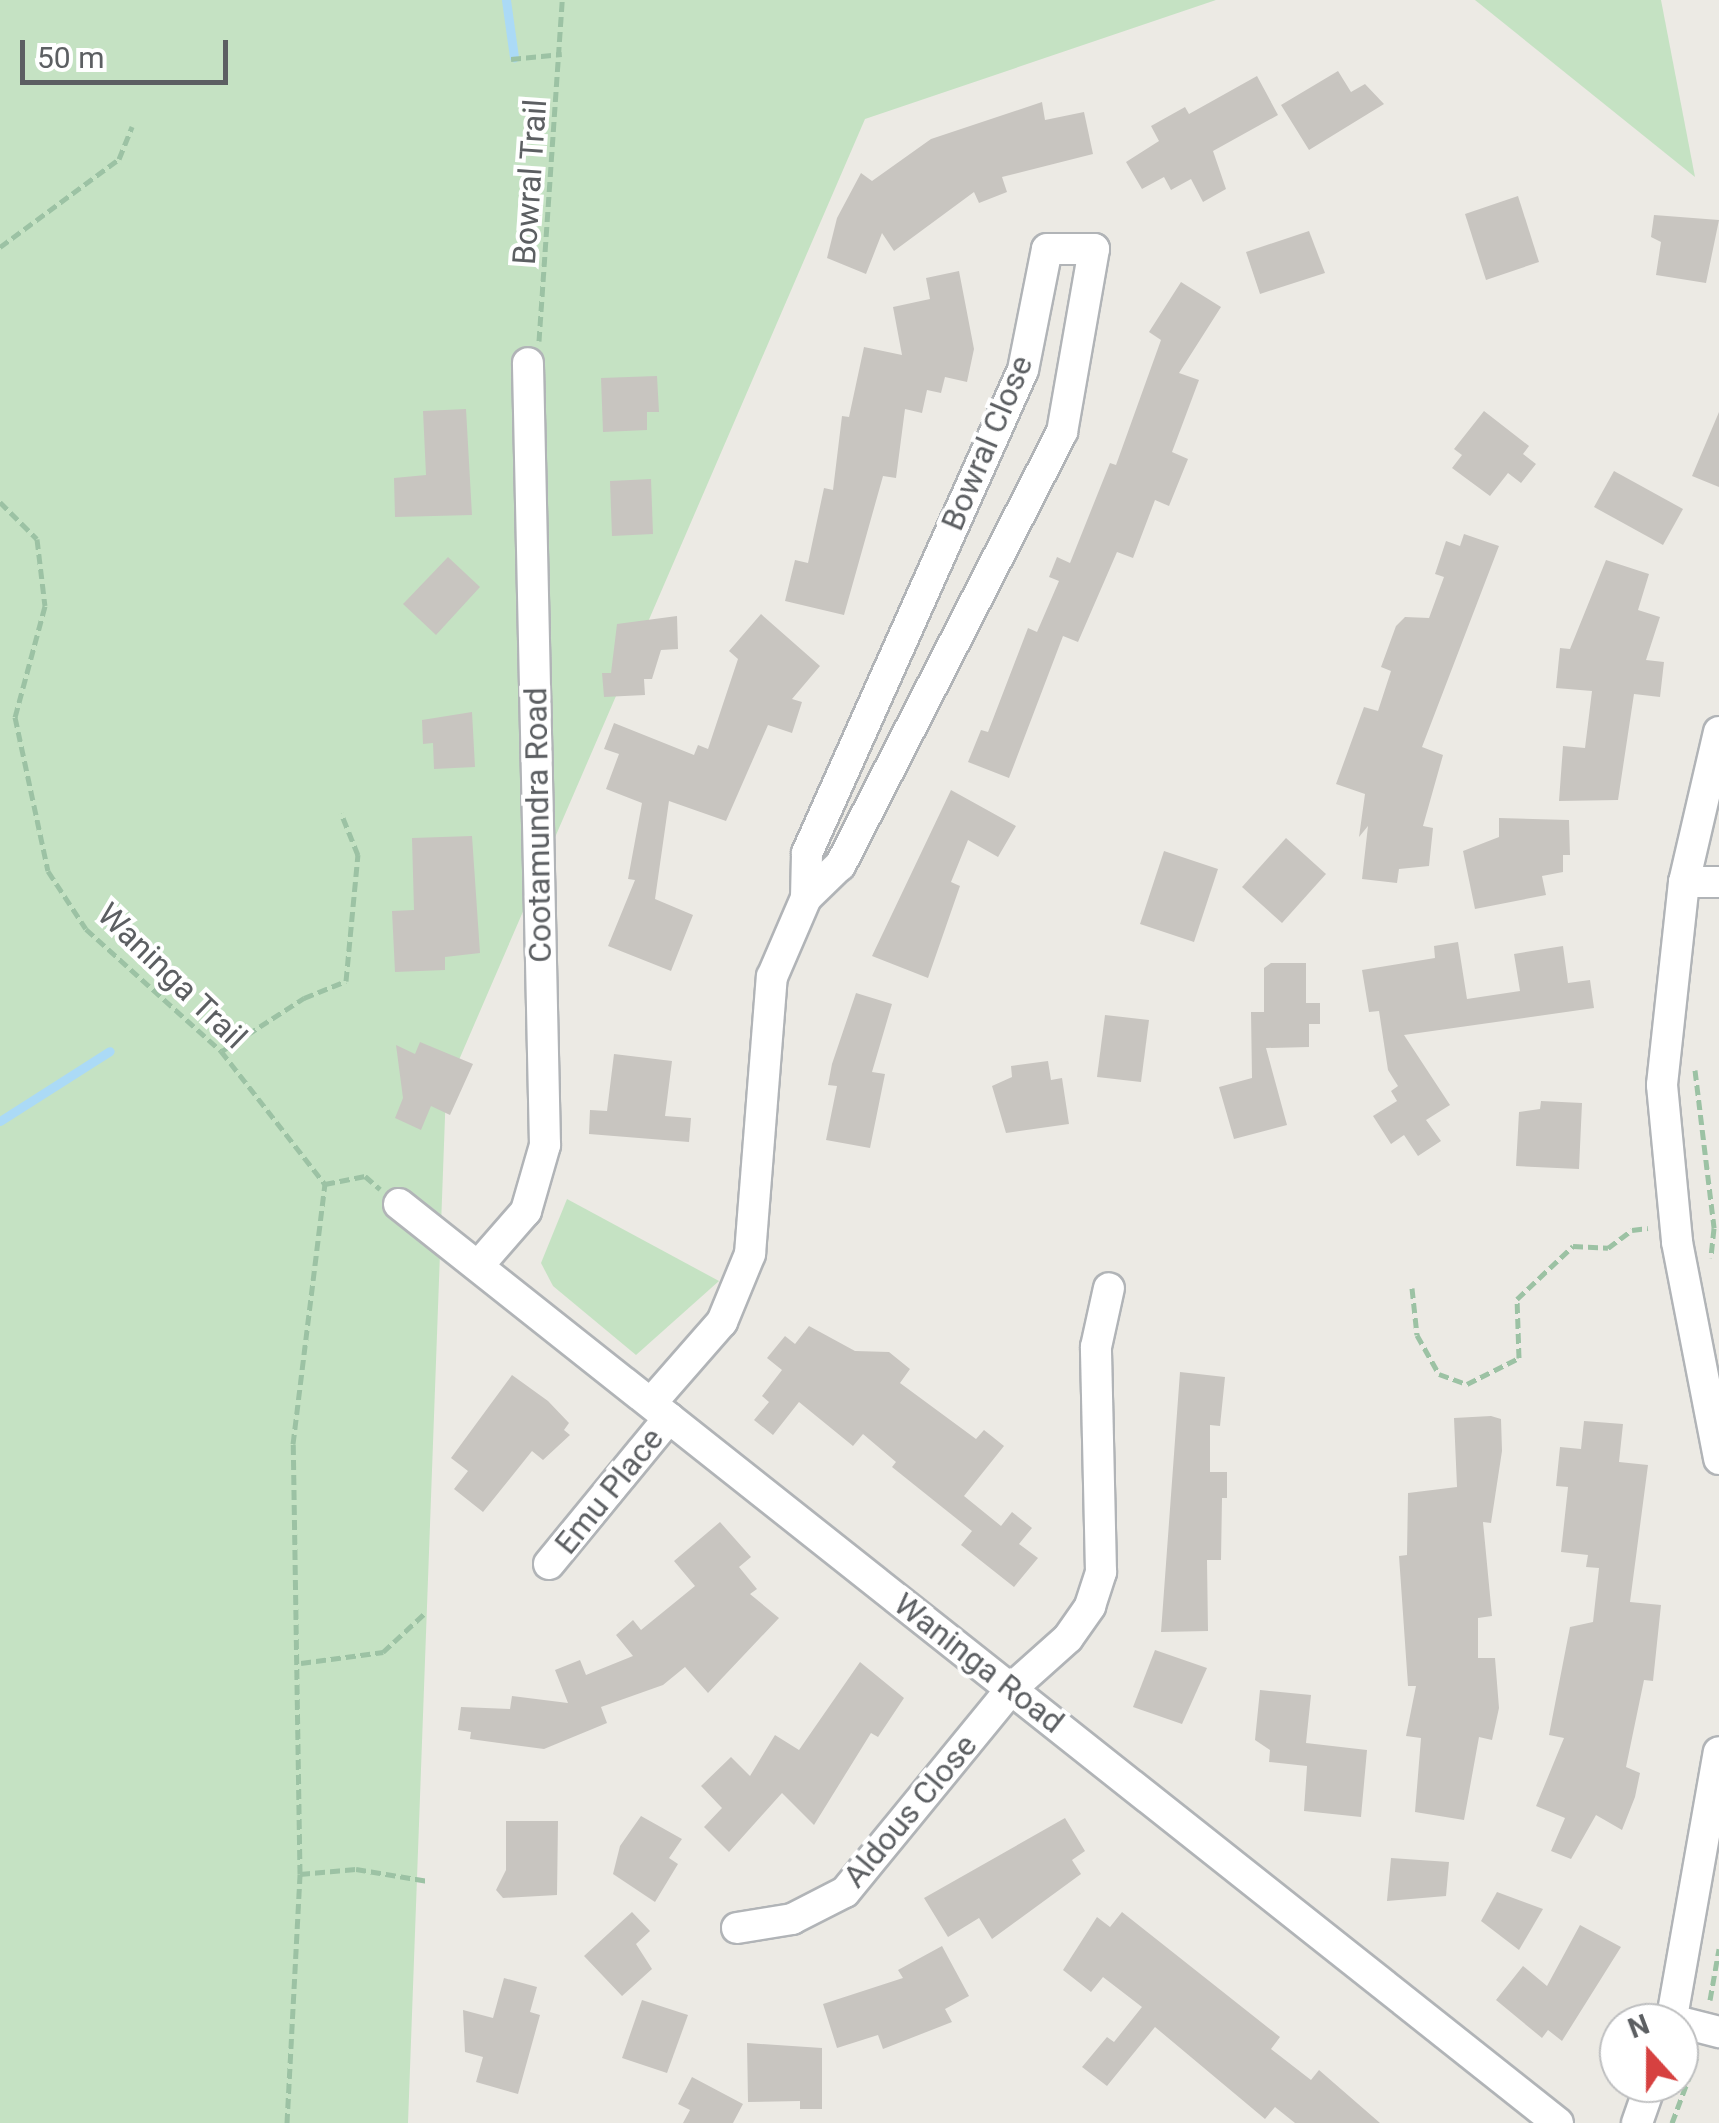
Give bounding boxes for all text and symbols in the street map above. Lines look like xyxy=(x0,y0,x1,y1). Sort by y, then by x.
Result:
scale bar xyxy=(25,20,232,82)
text: 50 m xyxy=(37,40,104,75)
street label: Bowral Trail xyxy=(505,98,555,266)
street label: Bowral Close xyxy=(933,350,1041,536)
street label: Cootamundra Road xyxy=(516,687,560,963)
street label: Waninga Trail xyxy=(89,895,255,1057)
street label: Emu Place xyxy=(547,1420,671,1562)
street label: Waninga Road xyxy=(886,1585,1072,1741)
street label: Aldous Close xyxy=(835,1727,985,1895)
north arrow xyxy=(1599,2003,1699,2103)
text: N xyxy=(1624,2007,1654,2045)

